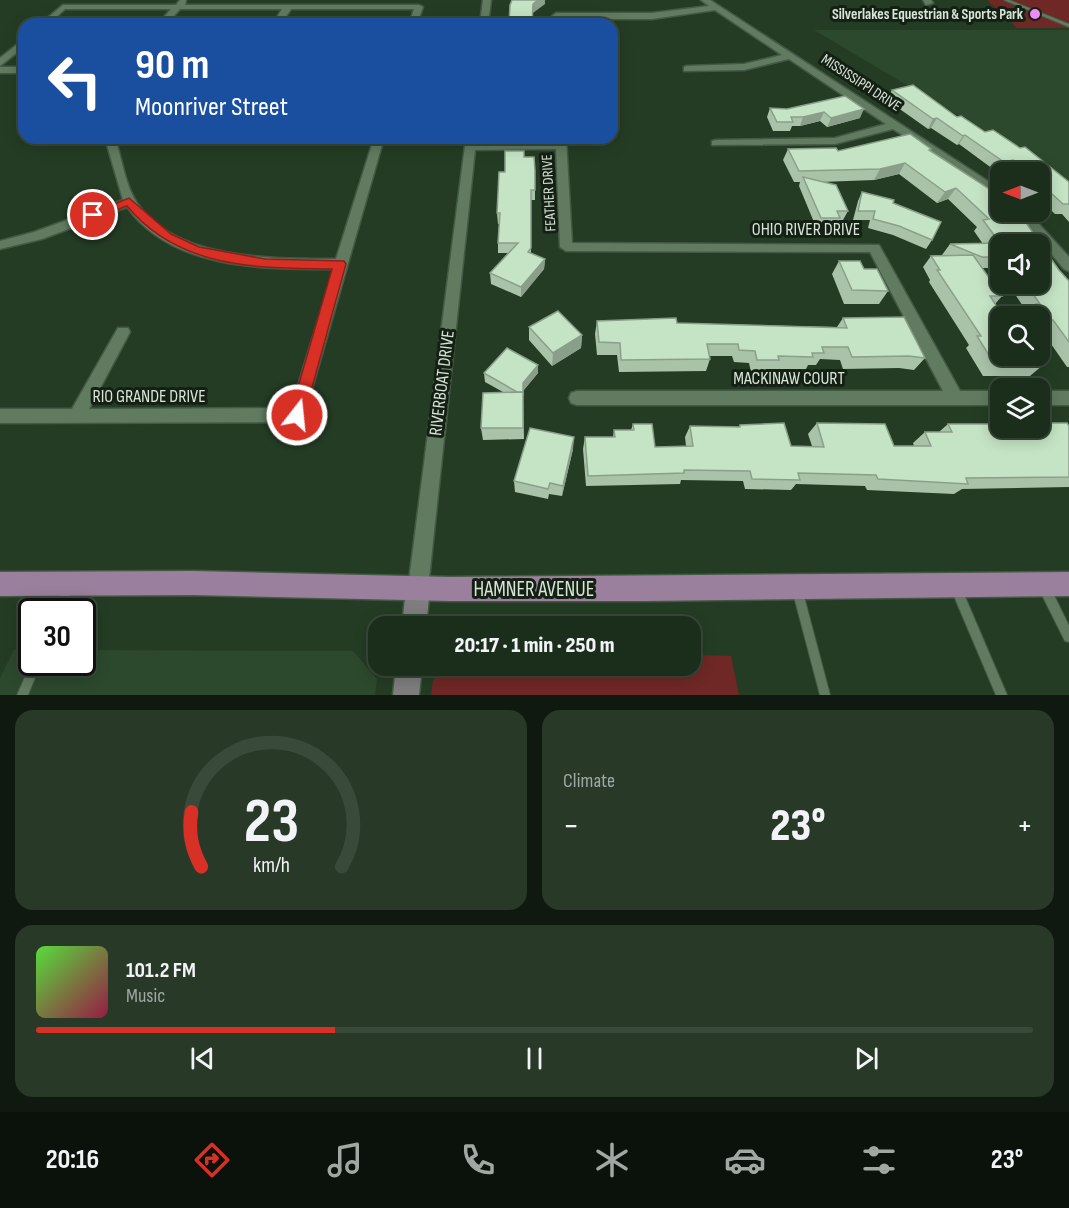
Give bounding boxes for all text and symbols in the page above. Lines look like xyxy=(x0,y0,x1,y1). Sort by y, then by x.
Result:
place label: Silverlakes Equestrian & Sports Park xyxy=(832,5,1024,24)
marker: Silverlakes Equestrian & Sports Park xyxy=(1028,7,1042,21)
text: 90 m xyxy=(135,40,209,91)
icon: left xyxy=(36,42,114,120)
street label: MISSISSIPPI DRIVE xyxy=(817,50,905,116)
text: Moonriver Street xyxy=(135,91,288,123)
street label: FEATHER DRIVE xyxy=(537,154,561,232)
north arrow xyxy=(990,162,1050,222)
map controls xyxy=(990,162,1050,438)
pin xyxy=(67,189,118,240)
icon: arrive xyxy=(76,198,109,231)
street label: OHIO RIVER DRIVE xyxy=(752,219,860,240)
button: sound xyxy=(990,234,1050,294)
button: search xyxy=(990,306,1050,366)
street label: RIVERBOAT DRIVE xyxy=(425,329,459,437)
street label: MACKINAW COURT xyxy=(733,368,845,389)
button: layers xyxy=(990,378,1050,438)
position arrow xyxy=(265,383,329,447)
street label: RIO GRANDE DRIVE xyxy=(92,386,206,407)
street label: HAMNER AVENUE xyxy=(474,577,594,602)
speed limit sign: 30 xyxy=(18,598,96,676)
text: 20:17 · 1 min · 250 m xyxy=(455,632,614,659)
text: Climate xyxy=(563,769,615,793)
text: 23 xyxy=(243,785,299,860)
text: 23° xyxy=(770,799,826,854)
text: − xyxy=(563,806,579,846)
text: + xyxy=(1017,806,1033,846)
text: km/h xyxy=(252,853,290,878)
text: 101.2 FM xyxy=(126,957,196,984)
text: Music xyxy=(126,984,165,1008)
icon: previous xyxy=(186,1042,219,1075)
icon: pause xyxy=(518,1042,551,1075)
icon: next xyxy=(850,1042,883,1075)
icon: directions xyxy=(191,1139,233,1181)
icon: music xyxy=(324,1139,366,1181)
icon: phone xyxy=(457,1139,499,1181)
icon: climate xyxy=(591,1139,633,1181)
icon: car xyxy=(724,1139,766,1181)
icon: filters xyxy=(858,1139,900,1181)
text: 20:16 xyxy=(46,1144,99,1176)
text: 23° xyxy=(991,1144,1023,1176)

